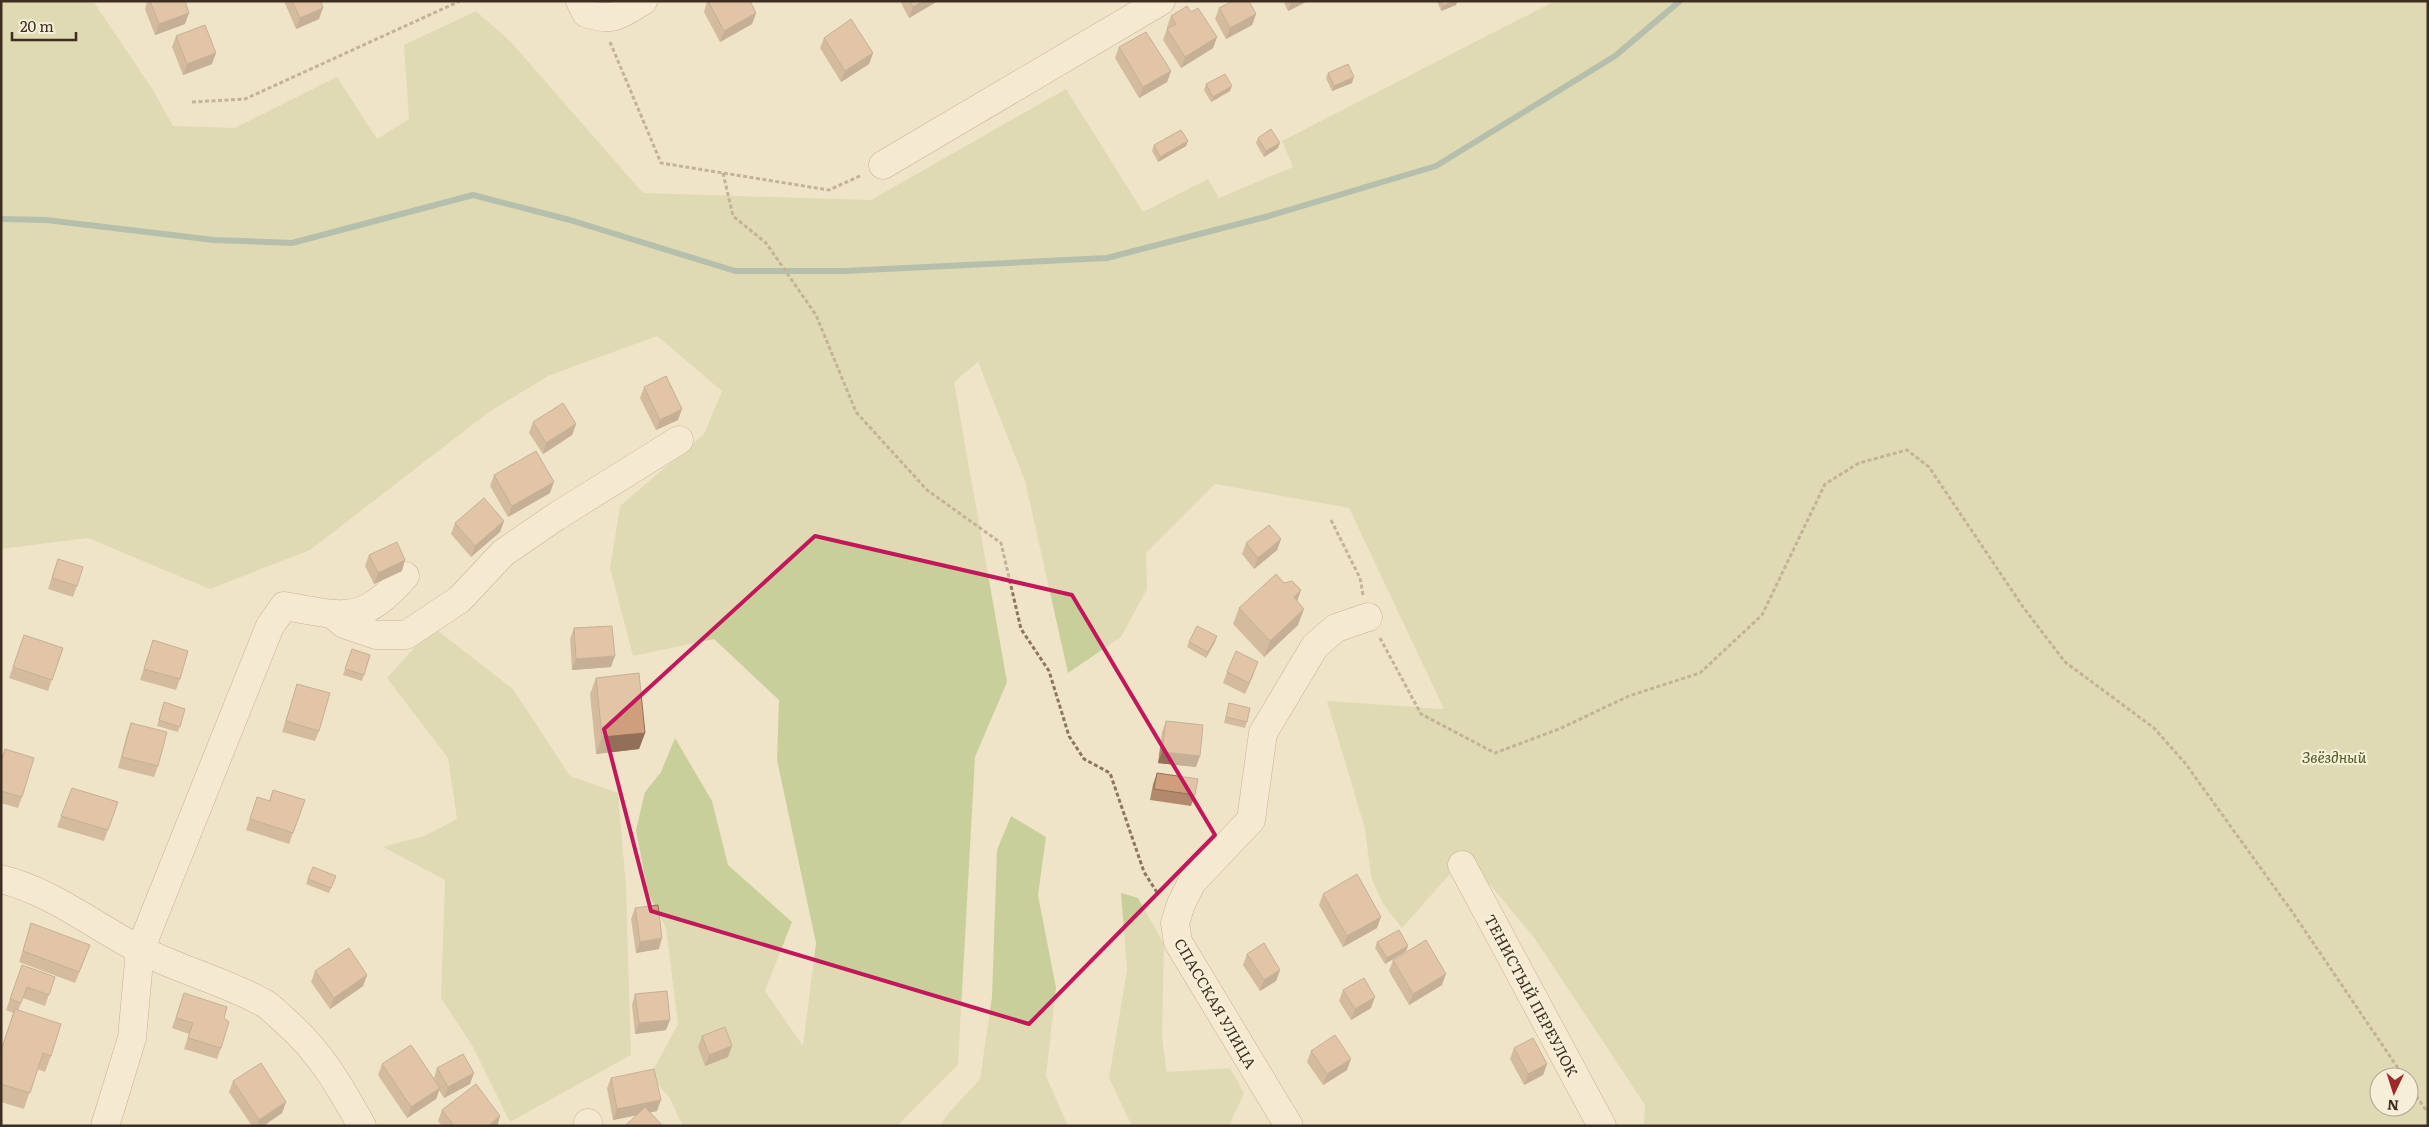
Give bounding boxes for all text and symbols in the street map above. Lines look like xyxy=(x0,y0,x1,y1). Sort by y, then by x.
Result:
scale bar xyxy=(12,10,76,42)
text: 20 m xyxy=(20,14,54,37)
park label: Звёздный xyxy=(2302,745,2366,768)
street label: ТЕНИСТЫЙ ПЕРЕУЛОК xyxy=(1479,910,1585,1080)
street label: СПАССКАЯ УЛИЦА xyxy=(1169,933,1263,1073)
north arrow xyxy=(2369,1067,2419,1117)
text: N xyxy=(2386,1096,2400,1116)

